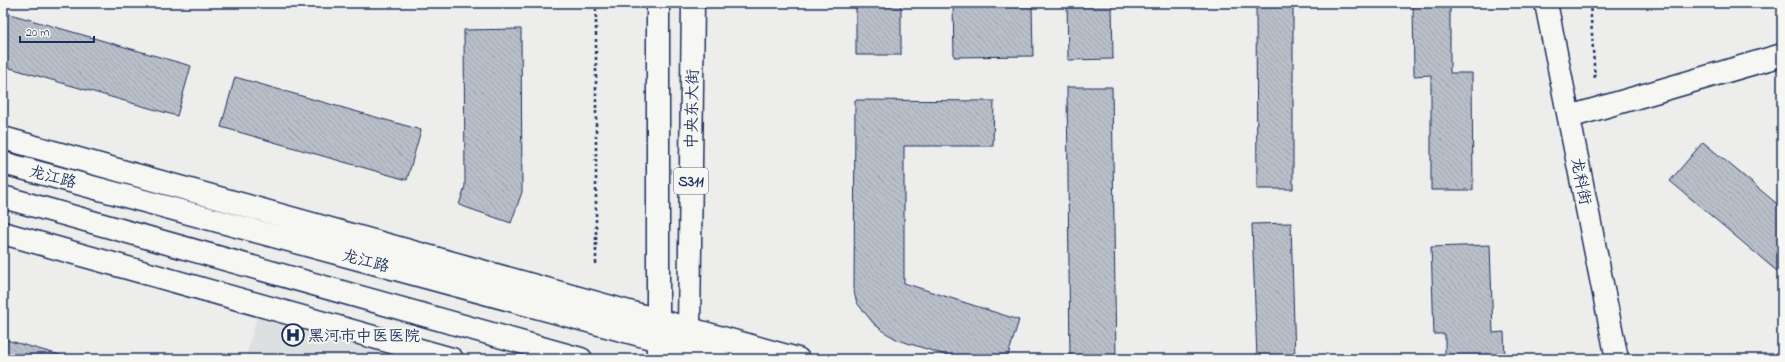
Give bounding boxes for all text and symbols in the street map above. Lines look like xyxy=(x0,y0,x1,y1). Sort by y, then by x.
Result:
scale bar xyxy=(20,18,94,44)
text: 20 m xyxy=(26,24,49,42)
street label: 中央东大街 xyxy=(680,69,706,149)
street label: 龙科街 xyxy=(1564,156,1596,207)
street label: 龙江路 xyxy=(26,160,79,196)
road number: S311 xyxy=(674,168,708,194)
street label: 龙江路 xyxy=(339,244,392,280)
hospital icon: 黑河市中医医院 xyxy=(280,322,306,348)
place label: 黑河市中医医院 xyxy=(308,325,420,349)

